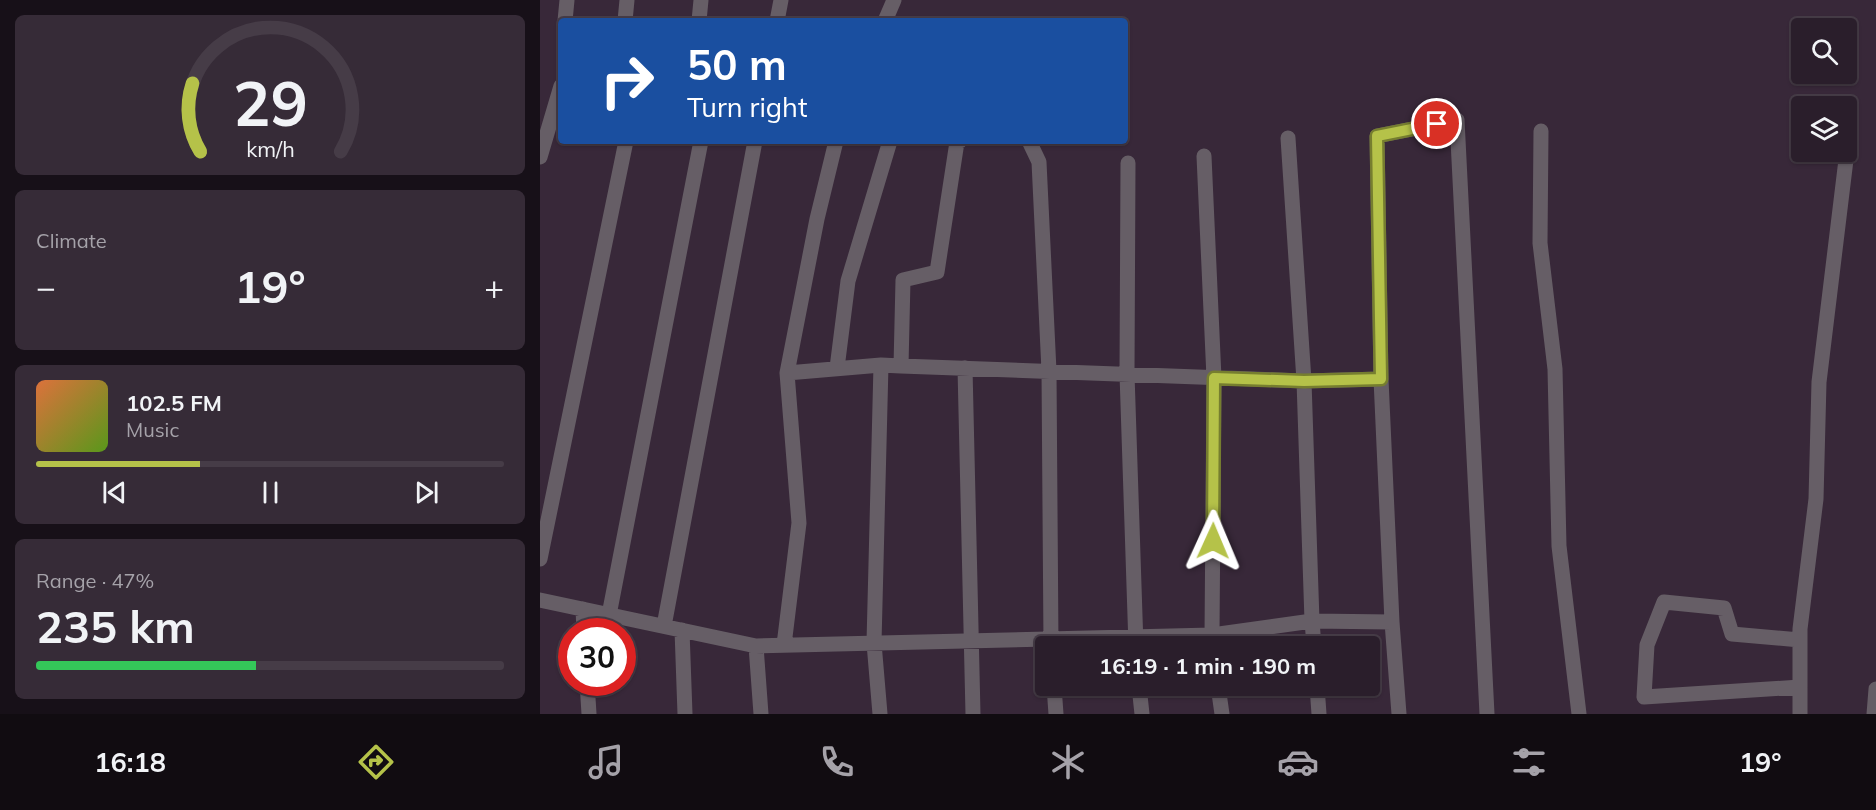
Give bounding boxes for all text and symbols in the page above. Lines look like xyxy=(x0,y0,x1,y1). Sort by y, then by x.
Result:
map controls xyxy=(1791,18,1857,162)
button: search xyxy=(1791,18,1857,84)
text: 50 m xyxy=(687,38,787,91)
icon: right xyxy=(588,42,666,120)
text: 29 xyxy=(233,63,307,142)
text: Turn right xyxy=(687,90,807,124)
button: layers xyxy=(1791,96,1857,162)
pin xyxy=(1411,98,1462,149)
icon: arrive xyxy=(1420,107,1453,140)
text: km/h xyxy=(246,135,294,162)
text: Climate xyxy=(36,228,107,253)
text: 19° xyxy=(234,258,306,314)
text: − xyxy=(36,266,56,307)
text: + xyxy=(484,266,504,307)
text: 102.5 FM xyxy=(126,389,222,417)
text: Music xyxy=(126,417,179,442)
icon: previous xyxy=(98,476,131,509)
icon: pause xyxy=(254,476,287,509)
icon: next xyxy=(410,476,443,509)
position arrow xyxy=(1181,509,1245,573)
text: Range · 47% xyxy=(36,568,154,593)
text: 235 km xyxy=(36,598,195,654)
speed limit sign: 30 xyxy=(558,618,636,696)
text: 16:19 · 1 min · 190 m xyxy=(1099,652,1316,680)
icon: directions xyxy=(355,741,397,783)
icon: music xyxy=(585,741,627,783)
icon: phone xyxy=(816,741,858,783)
icon: climate xyxy=(1047,741,1089,783)
icon: car xyxy=(1277,741,1319,783)
icon: filters xyxy=(1508,741,1550,783)
text: 16:18 xyxy=(94,745,166,779)
text: 19° xyxy=(1739,745,1782,779)

